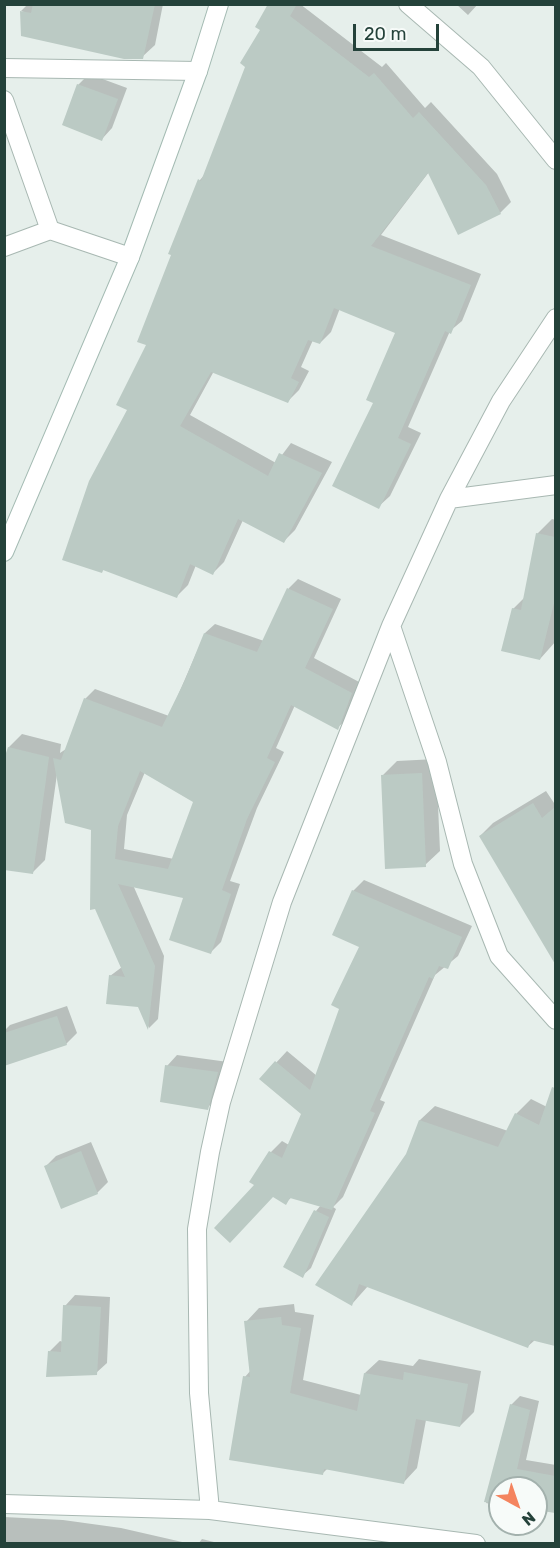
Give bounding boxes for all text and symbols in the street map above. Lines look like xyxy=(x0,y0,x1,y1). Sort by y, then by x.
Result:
scale bar xyxy=(356,12,442,50)
text: 20 m xyxy=(364,23,406,45)
north arrow xyxy=(488,1476,548,1536)
text: N xyxy=(518,1508,539,1530)

